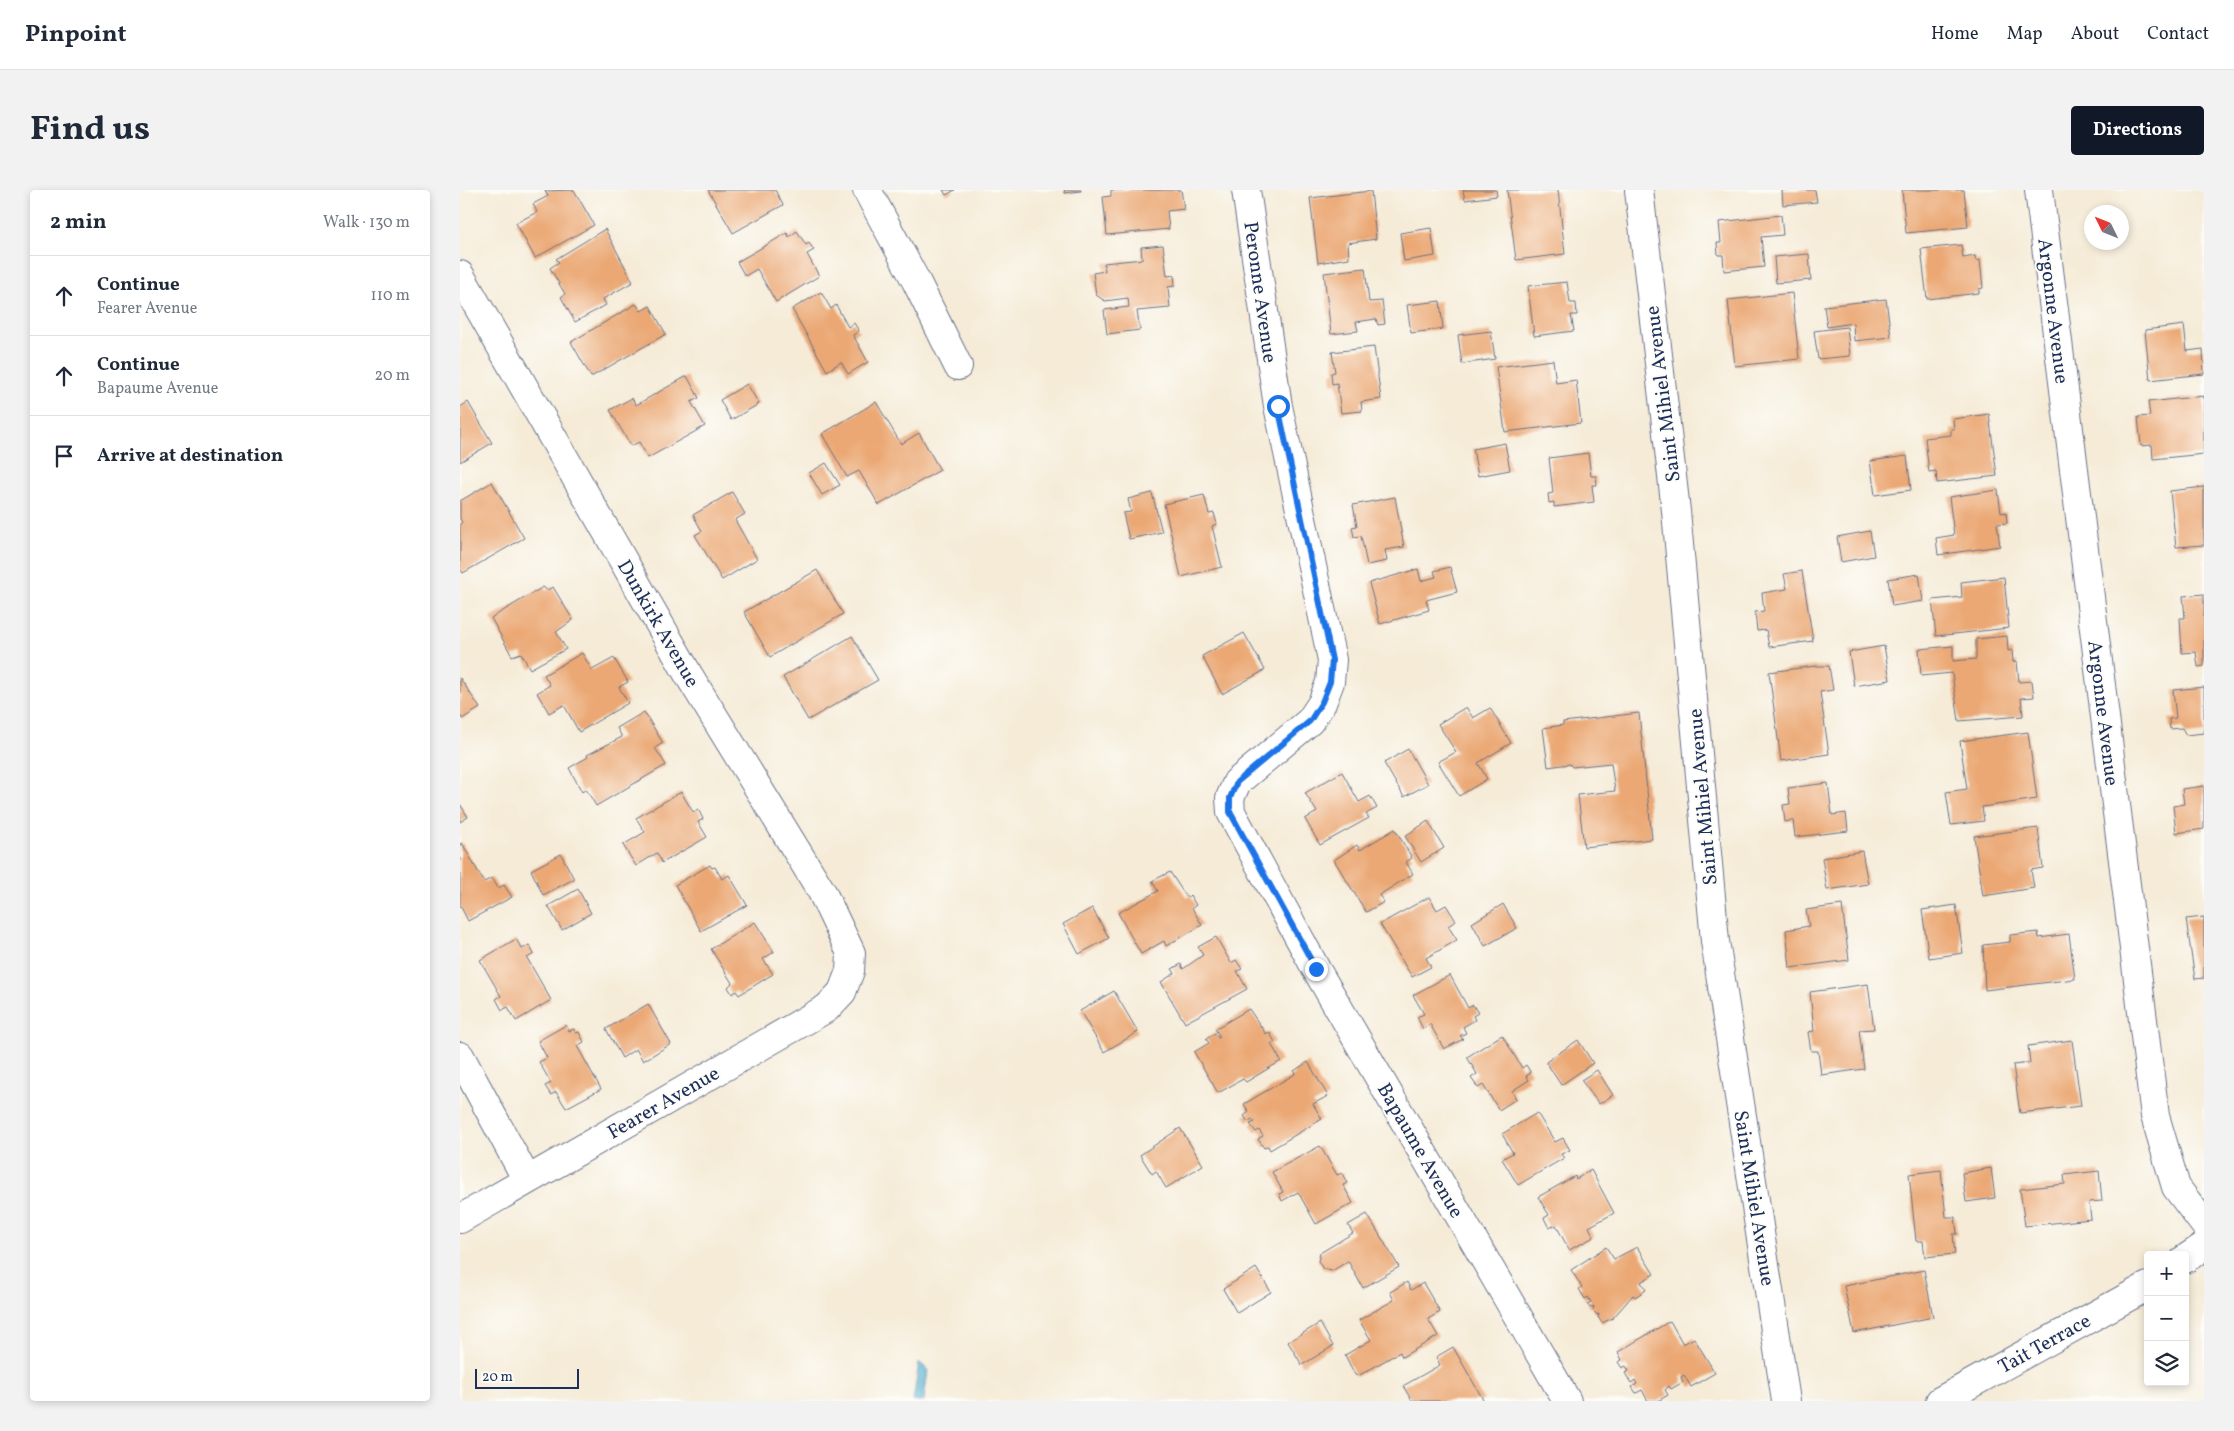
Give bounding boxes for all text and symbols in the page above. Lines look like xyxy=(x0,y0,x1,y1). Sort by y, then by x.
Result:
text: Pinpoint xyxy=(25,18,127,52)
text: Home xyxy=(1931,22,1979,47)
text: Map xyxy=(2007,22,2043,47)
text: About xyxy=(2071,22,2119,47)
text: Contact xyxy=(2147,22,2209,47)
text: Find us xyxy=(30,106,150,154)
button: Directions xyxy=(2071,106,2204,155)
north arrow xyxy=(2084,205,2129,250)
text: 2 min xyxy=(50,208,107,237)
text: Walk · 130 m xyxy=(323,212,410,234)
street label: Peronne Avenue xyxy=(1235,220,1283,365)
street label: Argonne Avenue xyxy=(2029,237,2075,385)
text: Continue xyxy=(97,272,180,298)
icon: ahead xyxy=(50,282,78,310)
text: 110 m xyxy=(371,285,410,307)
text: Fearer Avenue xyxy=(97,298,197,320)
street label: Saint Mihiel Avenue xyxy=(1639,304,1689,484)
text: Continue xyxy=(97,352,180,378)
icon: ahead xyxy=(50,362,78,390)
text: 20 m xyxy=(375,365,410,387)
text: Bapaume Avenue xyxy=(97,378,218,400)
route start xyxy=(1267,395,1290,418)
icon: arrive xyxy=(50,442,78,470)
text: Arrive at destination xyxy=(97,443,283,469)
street label: Dunkirk Avenue xyxy=(609,555,705,693)
street label: Argonne Avenue xyxy=(2079,639,2125,787)
street label: Saint Mihiel Avenue xyxy=(1682,707,1726,886)
route end xyxy=(1305,958,1328,981)
street label: Fearer Avenue xyxy=(603,1060,725,1147)
street label: Bapaume Avenue xyxy=(1369,1078,1469,1224)
street label: Saint Mihiel Avenue xyxy=(1725,1108,1781,1288)
map controls xyxy=(2144,1251,2189,1386)
button: + xyxy=(2144,1251,2189,1296)
button: − xyxy=(2144,1296,2189,1341)
street label: Tait Terrace xyxy=(1994,1308,2096,1382)
button: layers xyxy=(2144,1341,2189,1386)
scale bar xyxy=(475,1366,579,1389)
text: 20 m xyxy=(482,1368,513,1387)

